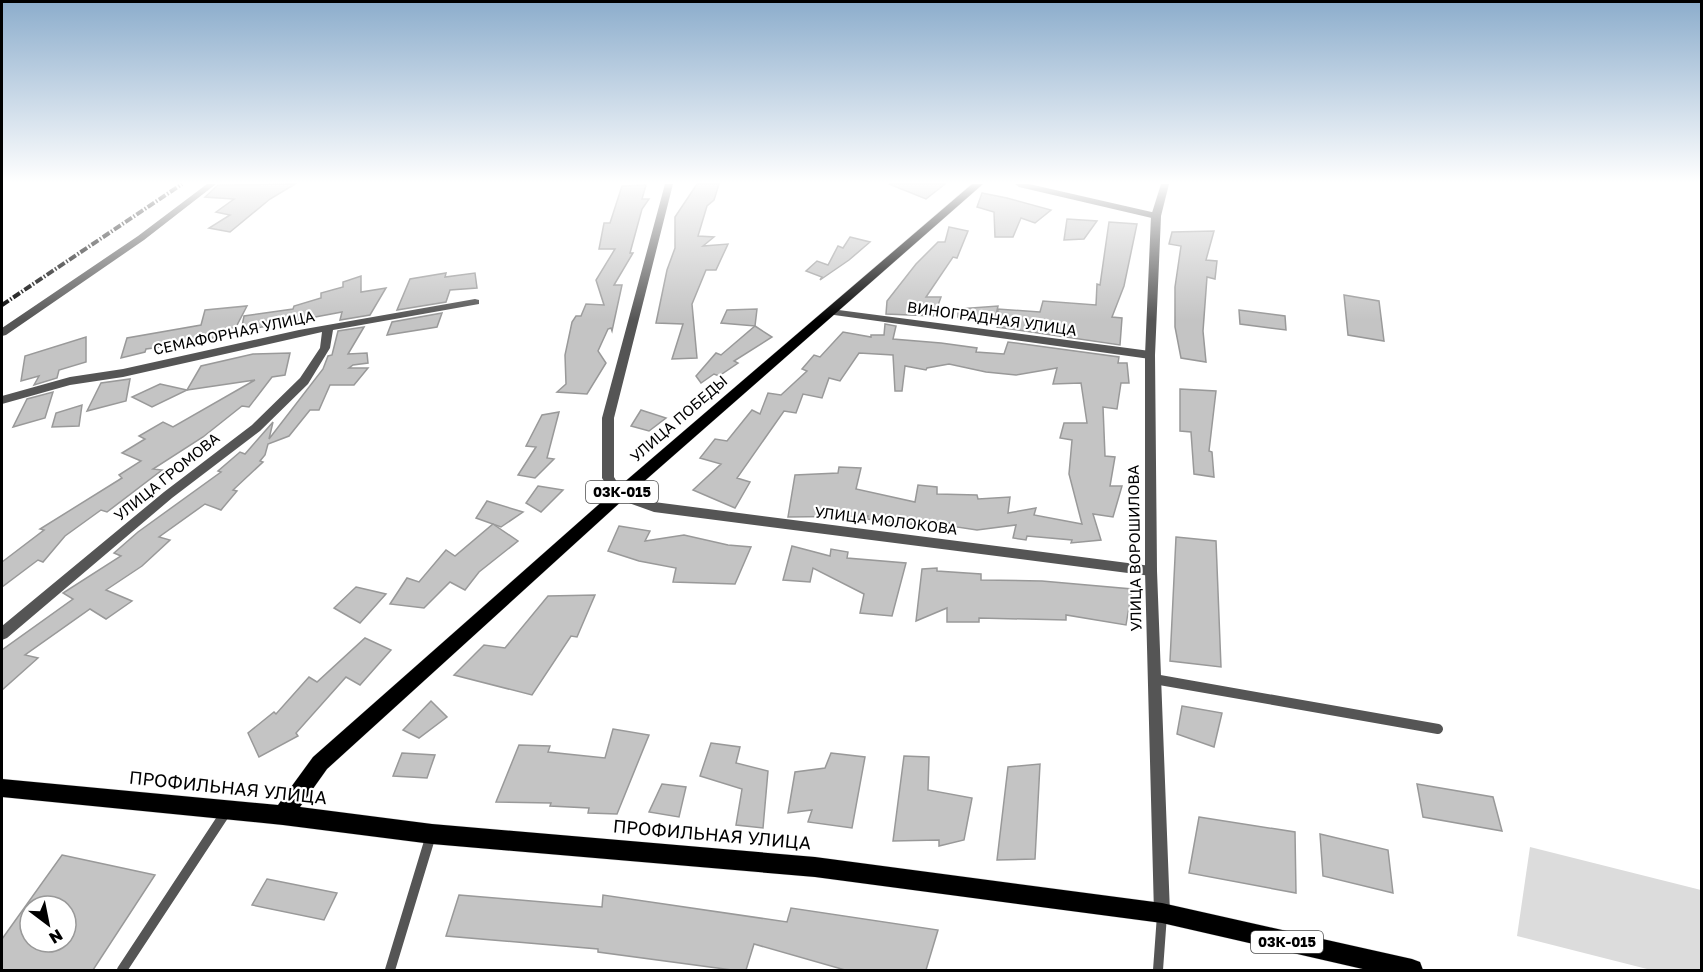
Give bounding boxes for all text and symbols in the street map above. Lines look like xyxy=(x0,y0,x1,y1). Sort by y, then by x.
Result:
street label: ВИНОГРАДНАЯ УЛИЦА xyxy=(906,297,1078,339)
street label: СЕМАФОРНАЯ УЛИЦА xyxy=(151,306,316,358)
street label: УЛИЦА ПОБЕДЫ xyxy=(626,371,731,465)
street label: УЛИЦА ГРОМОВА xyxy=(110,428,223,524)
street label: УЛИЦА ВОРОШИЛОВА xyxy=(1124,465,1144,631)
road number: 03К-015 xyxy=(586,481,658,503)
street label: УЛИЦА МОЛОКОВА xyxy=(814,502,959,538)
street label: ПРОФИЛЬНАЯ УЛИЦА xyxy=(128,766,328,808)
street label: ПРОФИЛЬНАЯ УЛИЦА xyxy=(612,814,812,854)
north arrow xyxy=(18,894,78,954)
text: N xyxy=(45,925,66,948)
road number: 03К-015 xyxy=(1251,931,1323,953)

